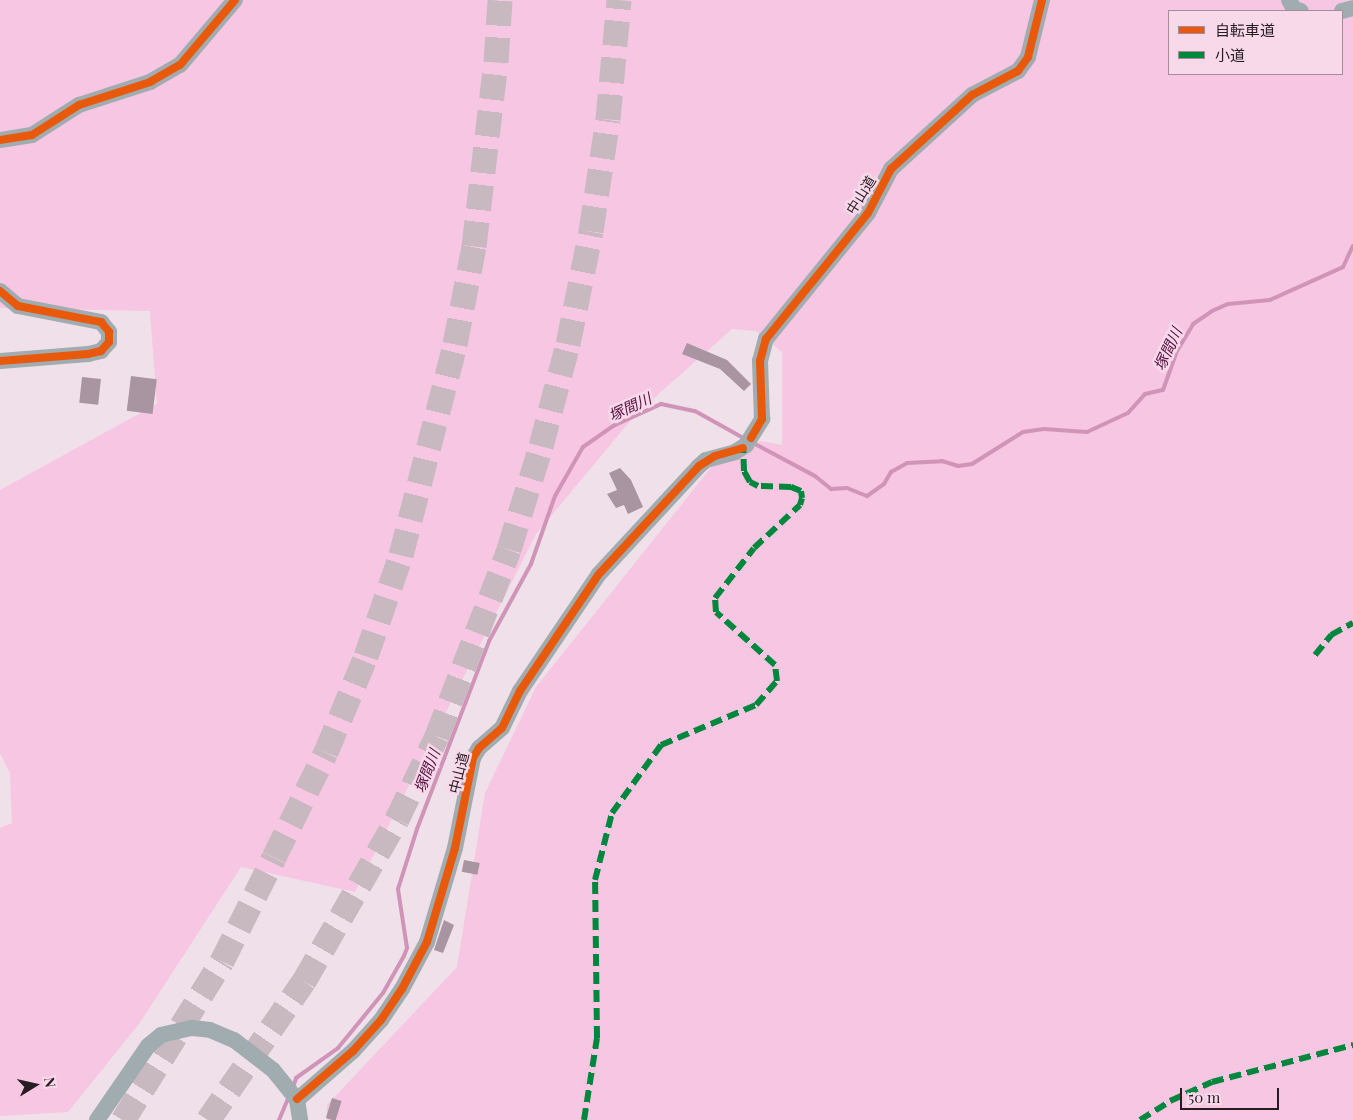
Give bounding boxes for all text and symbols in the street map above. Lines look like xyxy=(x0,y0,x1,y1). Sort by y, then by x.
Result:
legend xyxy=(1168,10,1343,75)
text: 自転車道 xyxy=(1215,20,1275,40)
text: 小道 xyxy=(1215,45,1245,65)
street label: 中山道 xyxy=(843,173,879,217)
water label: 塚間川 xyxy=(1150,325,1186,373)
water label: 塚間川 xyxy=(606,389,654,425)
water label: 塚間川 xyxy=(411,747,443,795)
street label: 中山道 xyxy=(446,751,472,795)
north arrow xyxy=(10,1060,60,1110)
text: N xyxy=(40,1076,60,1089)
scale bar xyxy=(1183,1078,1282,1110)
text: 50 m xyxy=(1188,1087,1220,1107)

